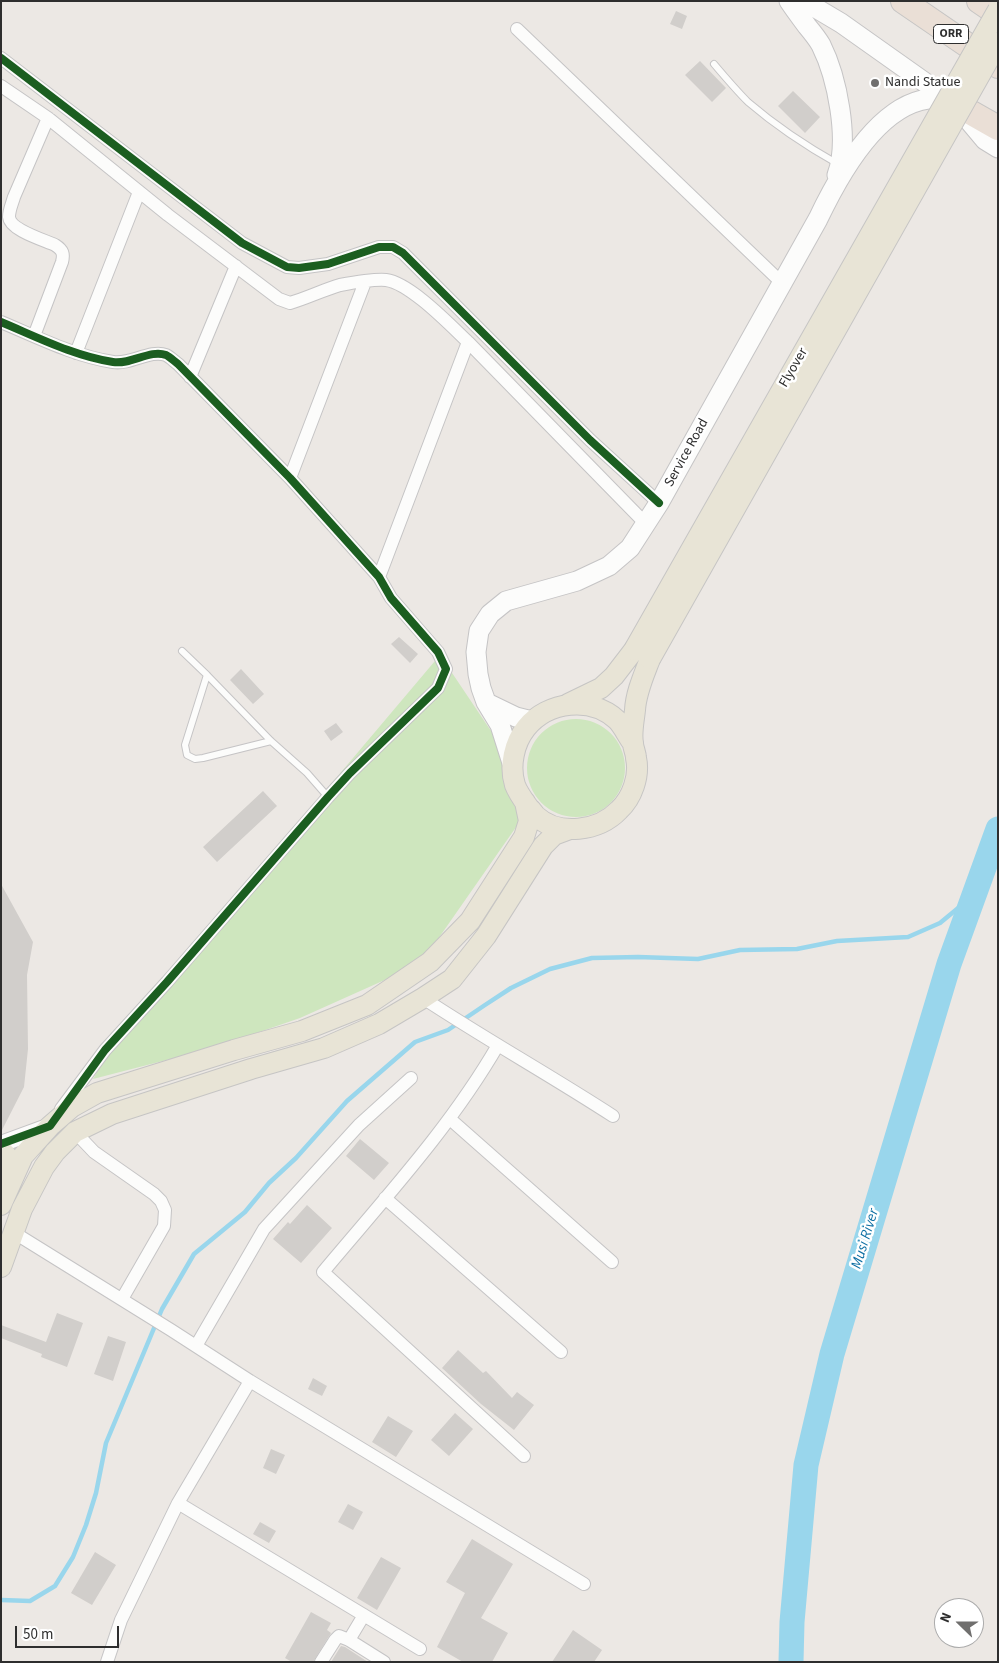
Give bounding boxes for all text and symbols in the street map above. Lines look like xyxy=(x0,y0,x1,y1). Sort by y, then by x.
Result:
road number: ORR xyxy=(934,24,968,44)
place label: Nandi Statue xyxy=(885,75,961,91)
marker: Nandi Statue xyxy=(869,77,881,89)
street label: Flyover xyxy=(776,345,812,391)
street label: Service Road xyxy=(661,416,713,490)
water label: Musi River xyxy=(848,1207,884,1271)
north arrow xyxy=(934,1598,984,1648)
text: N xyxy=(935,1610,957,1626)
scale bar xyxy=(18,1616,121,1648)
text: 50 m xyxy=(23,1624,53,1645)

